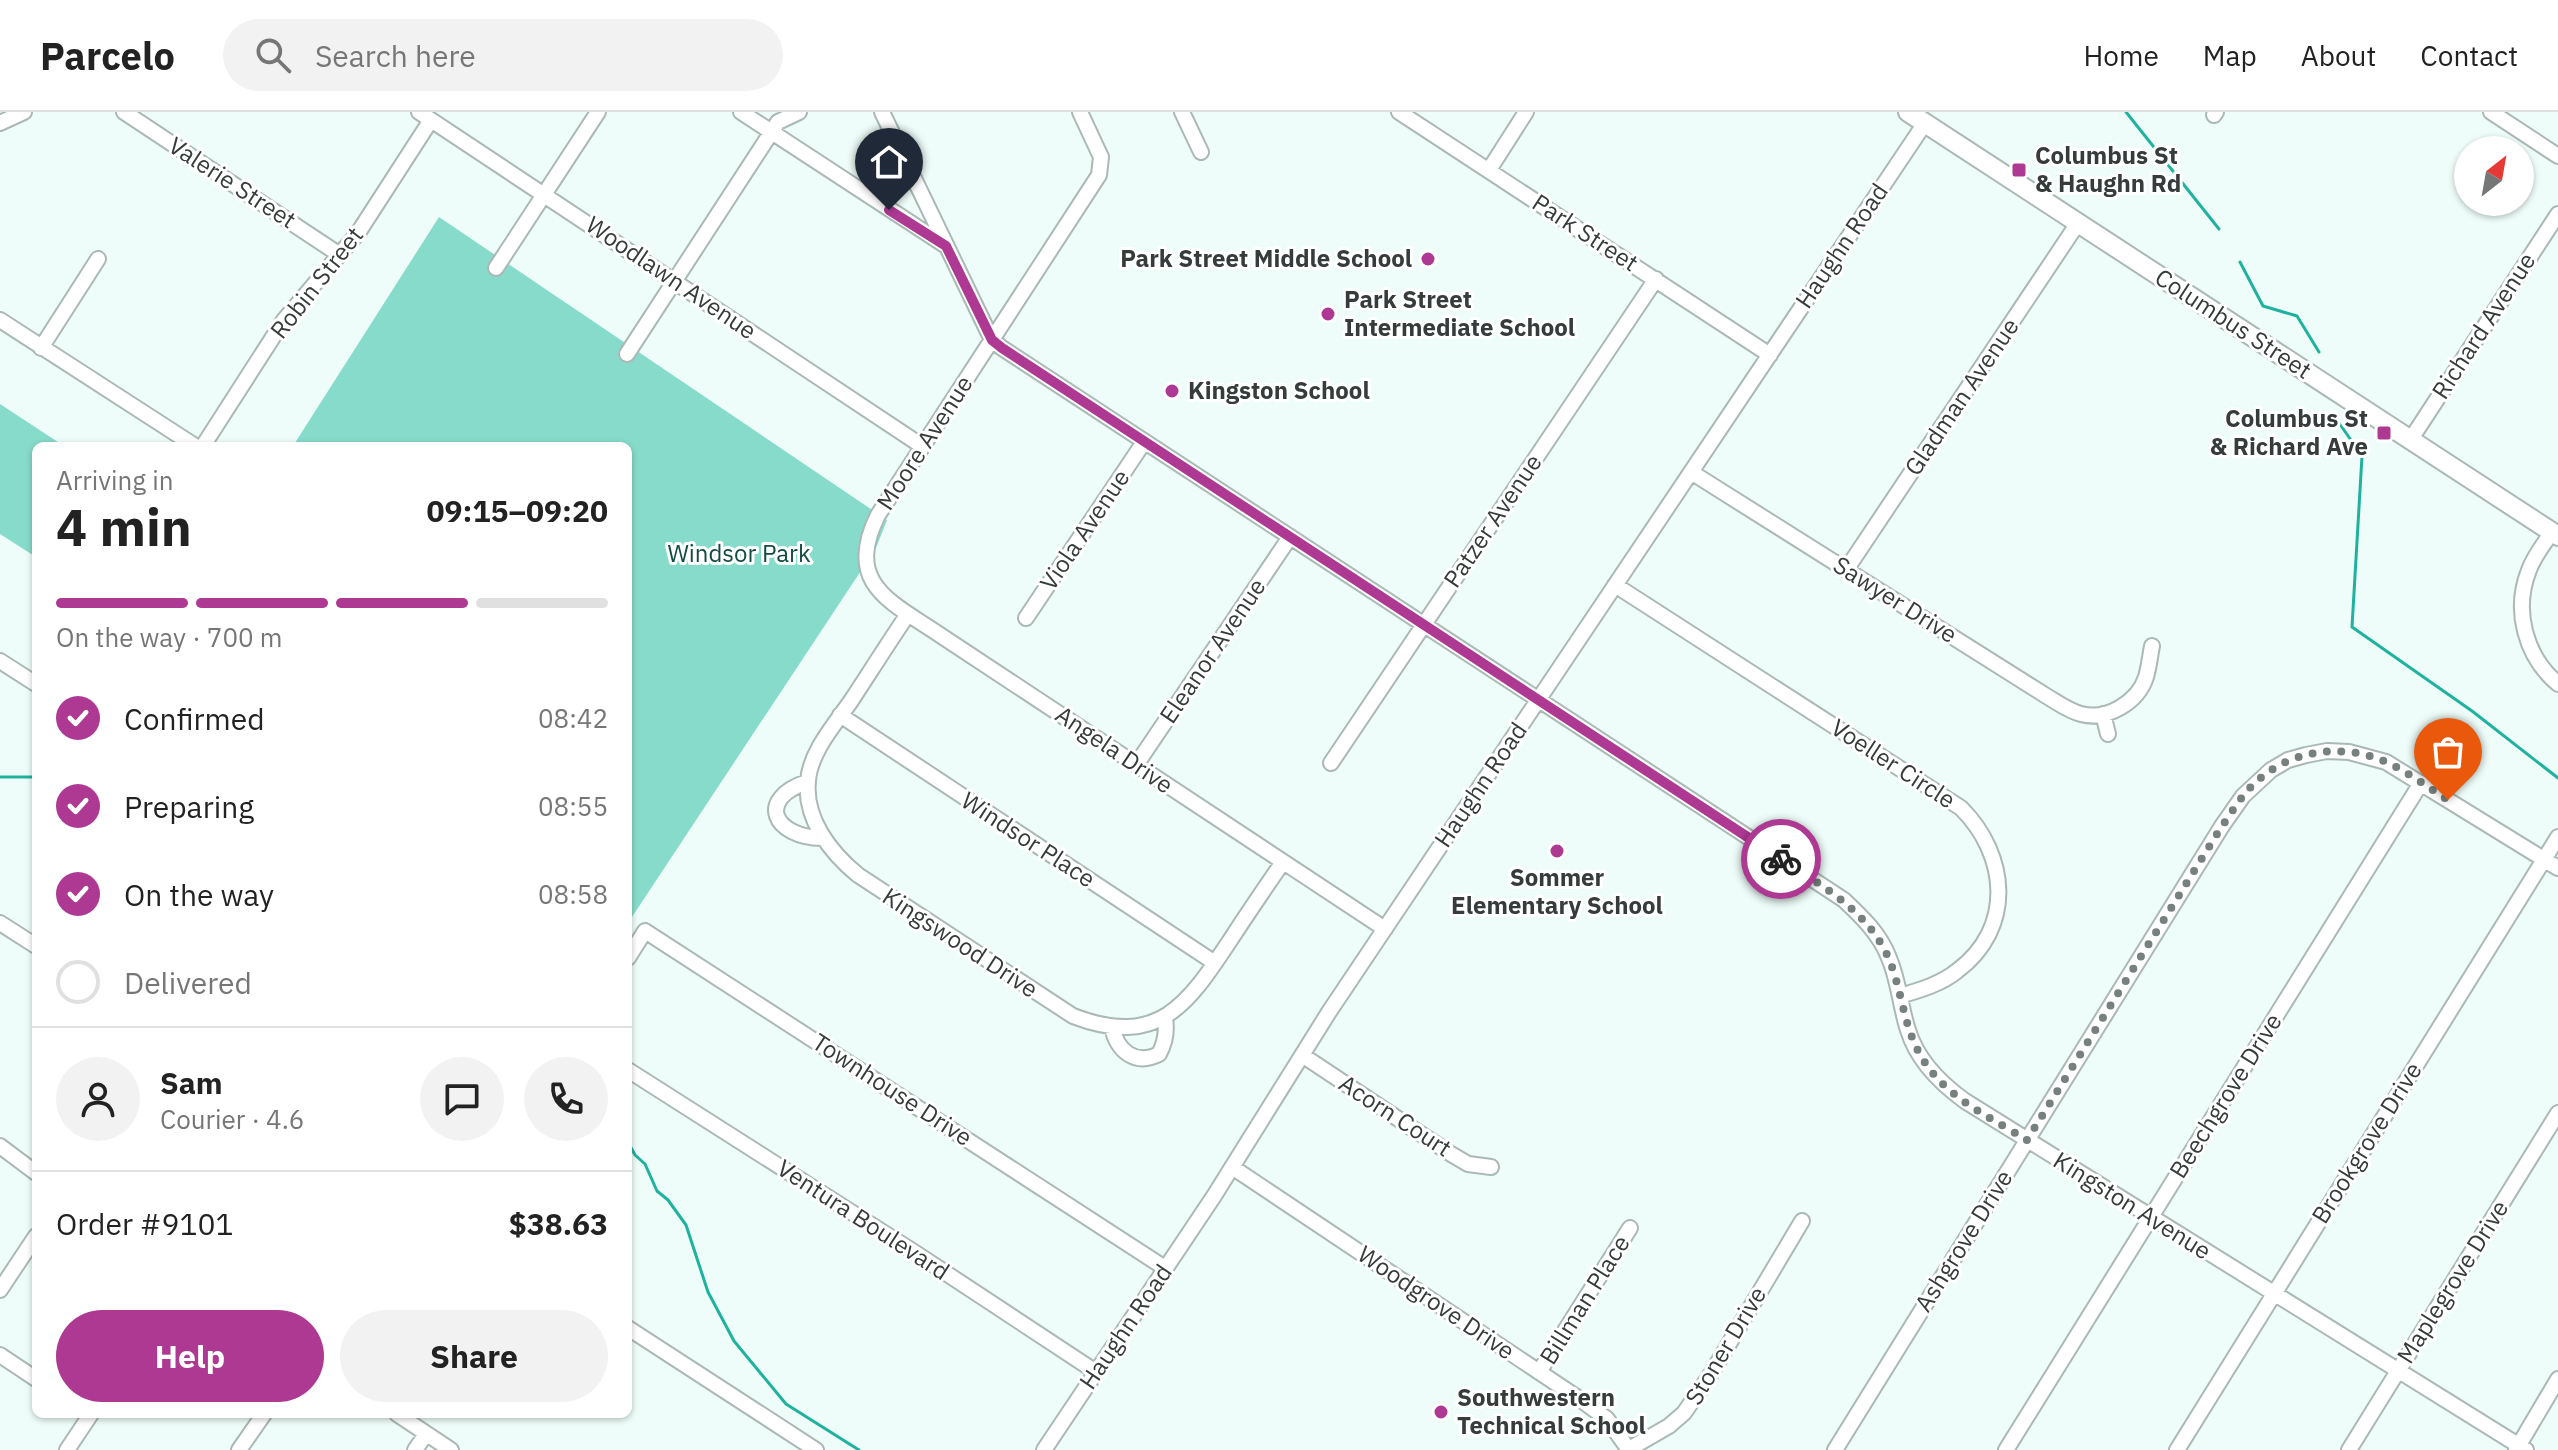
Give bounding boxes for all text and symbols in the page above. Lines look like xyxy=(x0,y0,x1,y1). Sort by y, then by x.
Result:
search box xyxy=(223,19,783,91)
text: Parcelo xyxy=(40,31,175,80)
icon: search xyxy=(251,33,295,77)
text: Search here xyxy=(315,36,476,75)
text: Home xyxy=(2083,37,2159,74)
text: Map xyxy=(2203,37,2257,74)
text: About xyxy=(2301,37,2376,74)
text: Contact xyxy=(2420,37,2518,74)
pin xyxy=(855,128,923,210)
street label: Valerie Street xyxy=(163,129,302,235)
north arrow xyxy=(2454,136,2534,216)
map controls xyxy=(2454,136,2534,216)
place label: Columbus St & Haughn Rd xyxy=(2035,139,2181,199)
icon: home xyxy=(867,140,911,184)
marker: Columbus St & Haughn Rd xyxy=(2010,161,2028,179)
street label: Haughn Road xyxy=(1788,177,1895,314)
street label: Park Street xyxy=(1526,186,1645,278)
street label: Woodlawn Avenue xyxy=(580,208,763,346)
street label: Robin Street xyxy=(263,220,370,345)
place label: Park Street Middle School xyxy=(1120,242,1412,274)
street label: Richard Avenue xyxy=(2424,246,2542,405)
marker: Park Street Middle School xyxy=(1419,250,1437,268)
street label: Columbus Street xyxy=(2149,261,2318,386)
place label: Park Street Intermediate School xyxy=(1344,283,1575,343)
marker: Park Street Intermediate School xyxy=(1319,305,1337,323)
street label: Gladman Avenue xyxy=(1897,312,2026,481)
street label: Moore Avenue xyxy=(869,369,980,516)
place label: Kingston School xyxy=(1188,374,1370,406)
marker: Kingston School xyxy=(1163,382,1181,400)
place label: Columbus St & Richard Ave xyxy=(2210,402,2368,462)
marker: Columbus St & Richard Ave xyxy=(2375,424,2393,442)
street label: Patzer Avenue xyxy=(1436,448,1549,593)
text: Arriving in xyxy=(56,463,173,497)
street label: Viola Avenue xyxy=(1032,463,1136,596)
text: 09:15–09:20 xyxy=(427,491,608,530)
text: 4 min xyxy=(56,493,192,560)
park label: Windsor Park xyxy=(667,537,811,569)
street label: Sawyer Drive xyxy=(1828,548,1964,650)
street label: Eleanor Avenue xyxy=(1152,572,1272,729)
text: On the way · 700 m xyxy=(56,620,282,654)
icon: check xyxy=(56,696,100,740)
street label: Angela Drive xyxy=(1049,698,1180,800)
text: Confirmed xyxy=(124,699,265,738)
text: 08:42 xyxy=(538,701,608,735)
street label: Voeller Circle xyxy=(1825,711,1962,815)
street label: Haughn Road xyxy=(1427,716,1534,853)
pin xyxy=(2414,718,2482,800)
icon: bag xyxy=(2426,730,2470,774)
icon: check xyxy=(56,784,100,828)
street label: Windsor Place xyxy=(955,784,1102,894)
text: Preparing xyxy=(124,787,254,826)
text: 08:55 xyxy=(538,789,608,823)
courier xyxy=(1741,819,1821,899)
icon: bike xyxy=(1759,837,1803,881)
marker: Sommer Elementary School xyxy=(1548,842,1566,860)
place label: Sommer Elementary School xyxy=(1451,861,1663,921)
icon: check xyxy=(56,872,100,916)
text: On the way xyxy=(124,875,274,914)
text: 08:58 xyxy=(538,877,608,911)
street label: Kingswood Drive xyxy=(877,880,1045,1004)
text: Delivered xyxy=(124,963,252,1002)
street label: Beechgrove Drive xyxy=(2162,1007,2289,1184)
street label: Townhouse Drive xyxy=(806,1025,979,1153)
street label: Brookgrove Drive xyxy=(2304,1056,2429,1229)
button: person xyxy=(56,1057,140,1141)
button: chat xyxy=(420,1057,504,1141)
button: phone xyxy=(524,1057,608,1141)
text: Sam xyxy=(160,1063,223,1102)
street label: Acorn Court xyxy=(1333,1067,1458,1163)
text: Courier · 4.6 xyxy=(160,1102,304,1136)
street label: Kingston Avenue xyxy=(2048,1144,2217,1266)
street label: Ventura Boulevard xyxy=(771,1151,956,1287)
street label: Ashgrove Drive xyxy=(1907,1164,2020,1317)
street label: Maplegrove Drive xyxy=(2389,1194,2515,1369)
text: Order #9101 xyxy=(56,1204,233,1243)
text: $38.63 xyxy=(509,1204,608,1243)
street label: Billman Place xyxy=(1532,1229,1637,1370)
street label: Woodgrove Drive xyxy=(1352,1238,1521,1366)
street label: Haughn Road xyxy=(1072,1258,1179,1395)
street label: Stoner Drive xyxy=(1677,1280,1773,1411)
button: Help xyxy=(56,1310,324,1402)
button: Share xyxy=(340,1310,608,1402)
place label: Southwestern Technical School xyxy=(1457,1381,1646,1441)
marker: Southwestern Technical School xyxy=(1432,1403,1450,1421)

